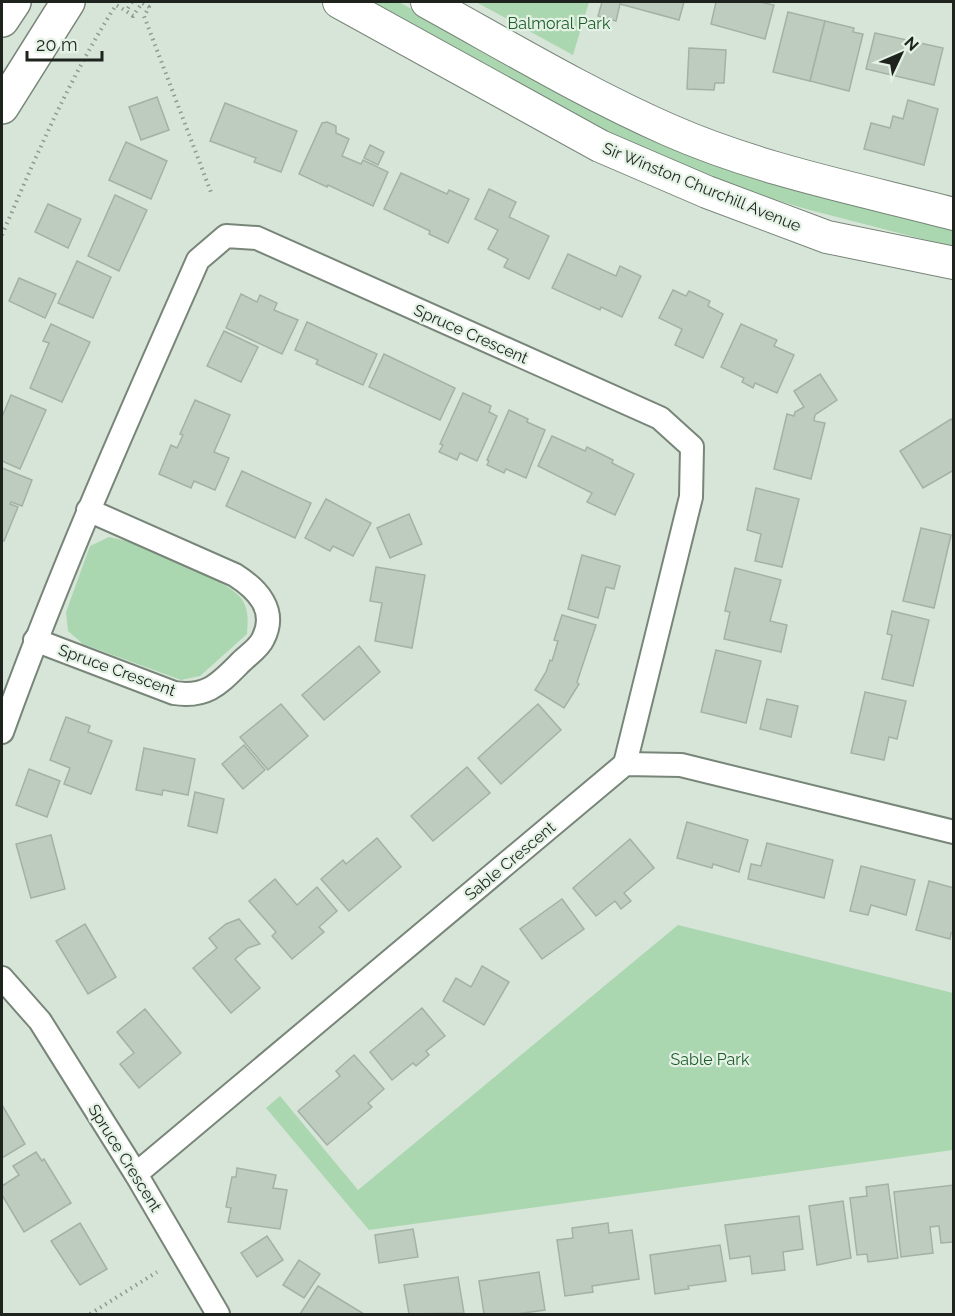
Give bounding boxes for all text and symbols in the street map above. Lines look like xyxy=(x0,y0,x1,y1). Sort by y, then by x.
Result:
park label: Balmoral Park xyxy=(508,14,611,33)
scale bar xyxy=(27,24,102,62)
north arrow xyxy=(871,24,931,84)
text: N xyxy=(900,33,923,55)
text: 20 m xyxy=(36,34,78,55)
street label: Sir Winston Churchill Avenue xyxy=(600,138,804,236)
street label: Spruce Crescent xyxy=(411,300,532,368)
street label: Spruce Crescent xyxy=(56,640,179,700)
street label: Sable Crescent xyxy=(461,817,560,904)
park label: Sable Park xyxy=(671,1050,750,1069)
street label: Spruce Crescent xyxy=(84,1101,166,1216)

